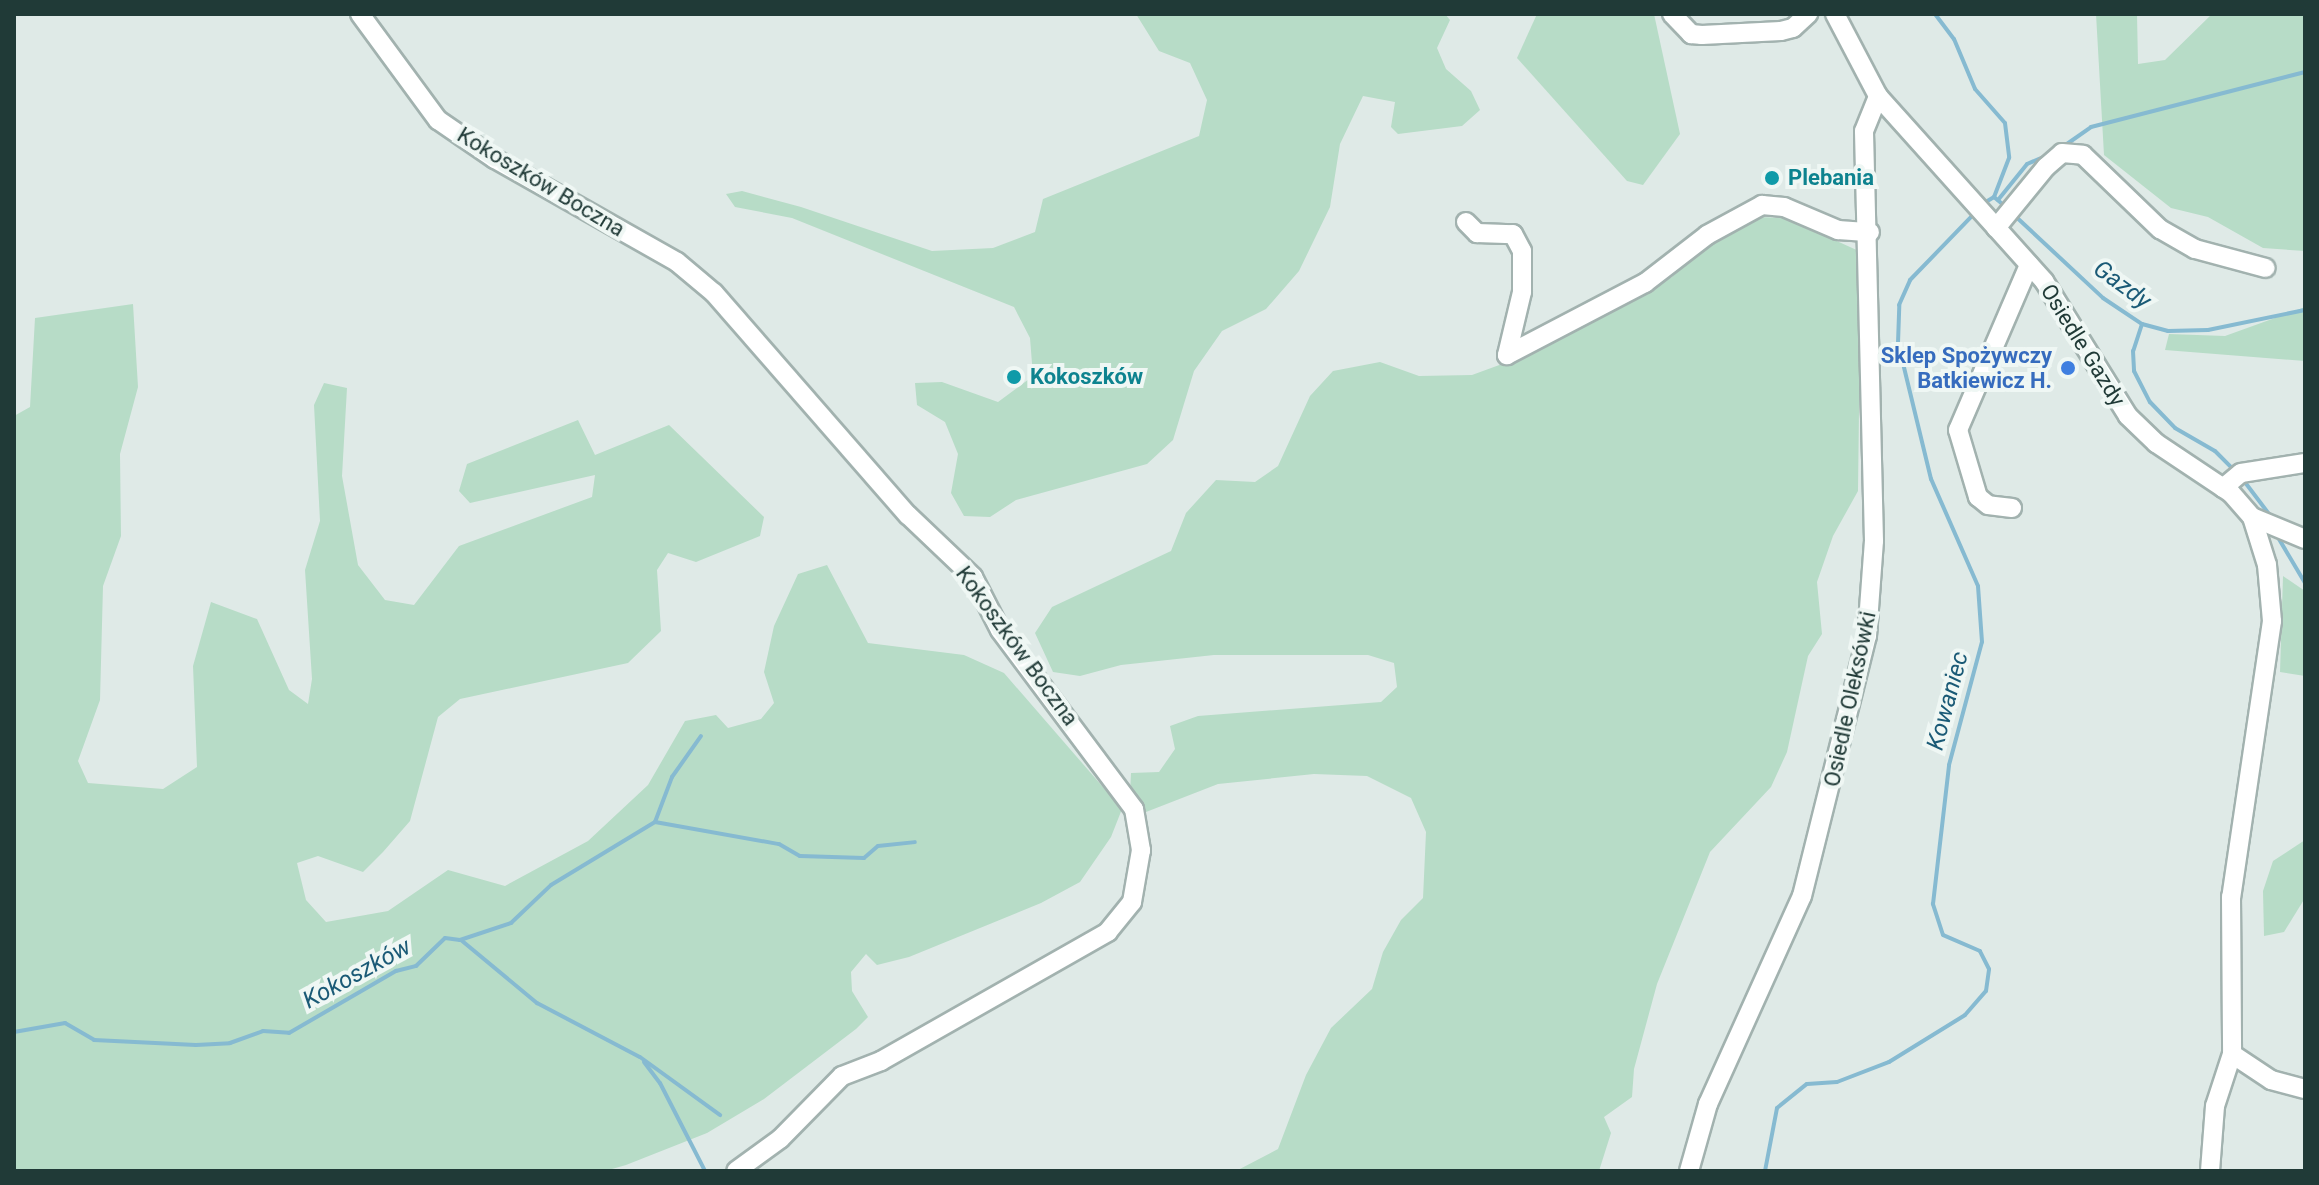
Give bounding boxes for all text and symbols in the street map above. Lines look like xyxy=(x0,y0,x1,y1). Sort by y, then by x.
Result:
street label: Kokoszków Boczna xyxy=(453,122,629,242)
place label: Plebania xyxy=(1788,165,1874,191)
marker: Plebania xyxy=(1763,169,1781,187)
water label: Gazdy xyxy=(2088,255,2156,315)
street label: Osiedle Gazdy xyxy=(2035,279,2131,411)
place label: Sklep Spożywczy Batkiewicz H. xyxy=(1881,342,2052,394)
marker: Sklep Spożywczy Batkiewicz H. xyxy=(2059,359,2077,377)
place label: Kokoszków xyxy=(1030,364,1143,390)
marker: Kokoszków xyxy=(1005,368,1023,386)
street label: Kokoszków Boczna xyxy=(950,561,1084,731)
street label: Osiedle Oleksówki xyxy=(1819,609,1881,789)
water label: Kowaniec xyxy=(1921,649,1975,753)
water label: Kokoszków xyxy=(298,933,416,1015)

